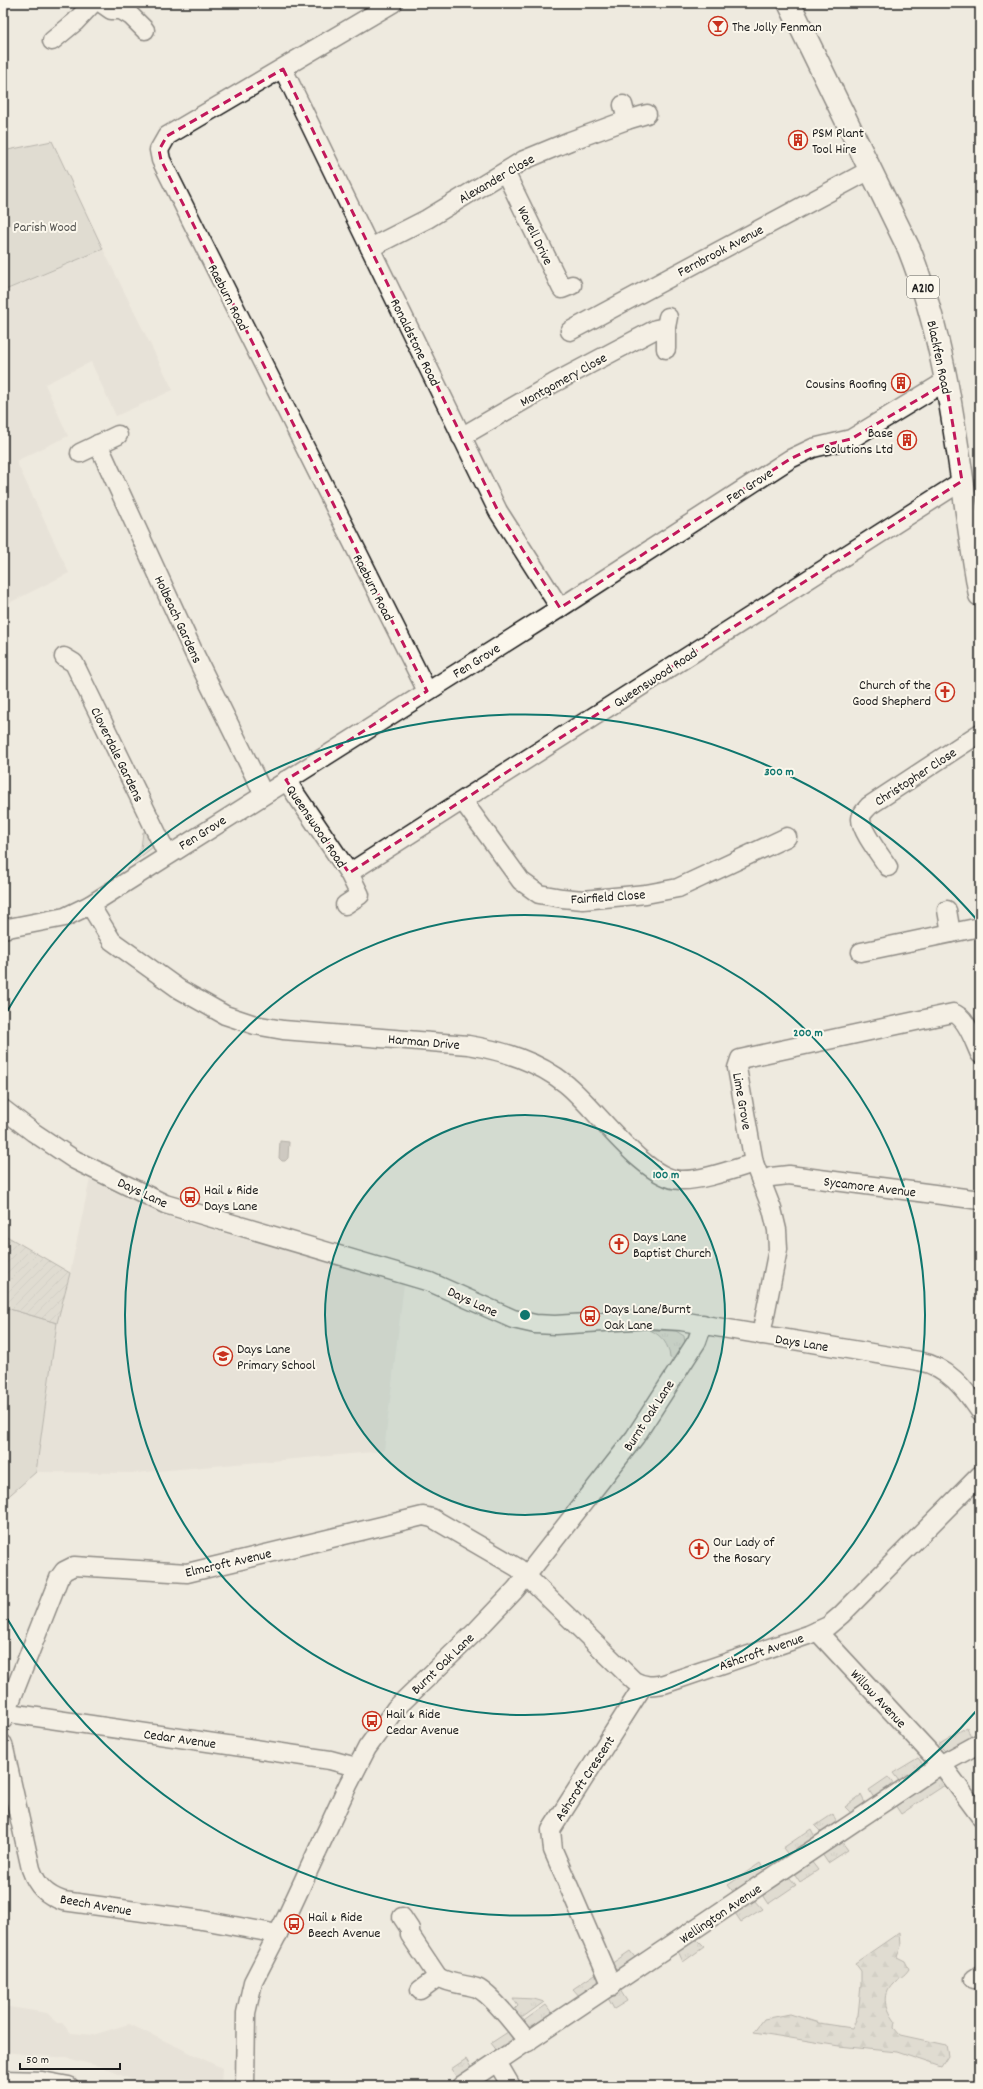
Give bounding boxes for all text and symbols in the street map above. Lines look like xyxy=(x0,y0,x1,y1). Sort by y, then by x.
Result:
bar icon: The Jolly Fenman xyxy=(707,15,729,37)
place label: The Jolly Fenman xyxy=(732,18,822,38)
place label: PSM Plant Tool Hire xyxy=(812,124,864,160)
building icon: PSM Plant Tool Hire xyxy=(787,129,809,151)
street label: Alexander Close xyxy=(455,150,539,210)
street label: Wavell Drive xyxy=(511,203,557,269)
park label: Parish Wood xyxy=(13,218,77,238)
street label: Fernbrook Avenue xyxy=(674,221,768,283)
street label: Raeburn Road xyxy=(202,261,253,335)
road number: A210 xyxy=(907,276,939,298)
street label: Ronaldstone Road xyxy=(384,296,444,390)
street label: Blackfen Road xyxy=(920,319,956,396)
street label: Montgomery Close xyxy=(517,349,611,413)
building icon: Cousins Roofing xyxy=(890,372,912,394)
place label: Cousins Roofing xyxy=(805,375,887,395)
place label: Base Solutions Ltd xyxy=(824,424,893,460)
building icon: Base Solutions Ltd xyxy=(896,429,918,451)
street label: Fen Grove xyxy=(723,464,778,509)
street label: Raeburn Road xyxy=(347,551,398,625)
street label: Holbeach Gardens xyxy=(148,573,206,667)
street label: Fen Grove xyxy=(449,639,505,684)
street label: Queenswood Road xyxy=(610,644,702,713)
place label: Church of the Good Shepherd xyxy=(852,676,931,712)
church icon: Church of the Good Shepherd xyxy=(934,681,956,703)
street label: Cloverdale Gardens xyxy=(85,704,148,806)
street label: Christopher Close xyxy=(871,744,961,812)
text: 300 m xyxy=(764,764,794,781)
street label: Queenswood Road xyxy=(280,782,351,873)
street label: Fen Grove xyxy=(175,811,231,856)
street label: Fairfield Close xyxy=(570,885,646,911)
text: 200 m xyxy=(793,1025,823,1042)
street label: Harman Drive xyxy=(387,1030,460,1056)
street label: Lime Grove xyxy=(726,1071,756,1132)
text: 100 m xyxy=(653,1167,679,1184)
street label: Sycamore Avenue xyxy=(823,1172,917,1204)
street label: Days Lane xyxy=(114,1173,171,1214)
place label: Hail & Ride Days Lane xyxy=(204,1181,258,1217)
bus stop icon: Hail & Ride Days Lane xyxy=(179,1186,201,1208)
place label: Days Lane Baptist Church xyxy=(633,1228,711,1264)
church icon: Days Lane Baptist Church xyxy=(608,1233,630,1255)
street label: Days Lane xyxy=(444,1282,501,1323)
place label: Days Lane/Burnt Oak Lane xyxy=(604,1300,691,1336)
bus stop icon: Days Lane/Burnt Oak Lane xyxy=(579,1305,601,1327)
centre of rings xyxy=(518,1308,532,1322)
street label: Days Lane xyxy=(774,1330,830,1358)
place label: Days Lane Primary School xyxy=(237,1340,316,1376)
school or university icon: Days Lane Primary School xyxy=(212,1345,234,1367)
street label: Burnt Oak Lane xyxy=(619,1377,680,1456)
place label: Our Lady of the Rosary xyxy=(713,1533,775,1569)
church icon: Our Lady of the Rosary xyxy=(688,1538,710,1560)
street label: Elmcroft Avenue xyxy=(183,1544,274,1584)
street label: Burnt Oak Lane xyxy=(407,1629,480,1700)
street label: Ashcroft Avenue xyxy=(717,1629,807,1677)
street label: Willow Avenue xyxy=(845,1665,910,1733)
place label: Hail & Ride Cedar Avenue xyxy=(386,1705,459,1741)
bus stop icon: Hail & Ride Cedar Avenue xyxy=(361,1710,383,1732)
street label: Cedar Avenue xyxy=(142,1725,217,1755)
street label: Ashcroft Crescent xyxy=(551,1733,621,1826)
street label: Wellington Avenue xyxy=(676,1880,766,1950)
street label: Beech Avenue xyxy=(58,1890,133,1922)
place label: Hail & Ride Beech Avenue xyxy=(308,1908,381,1944)
bus stop icon: Hail & Ride Beech Avenue xyxy=(283,1913,305,1935)
scale bar xyxy=(20,2045,120,2071)
text: 50 m xyxy=(26,2052,49,2069)

